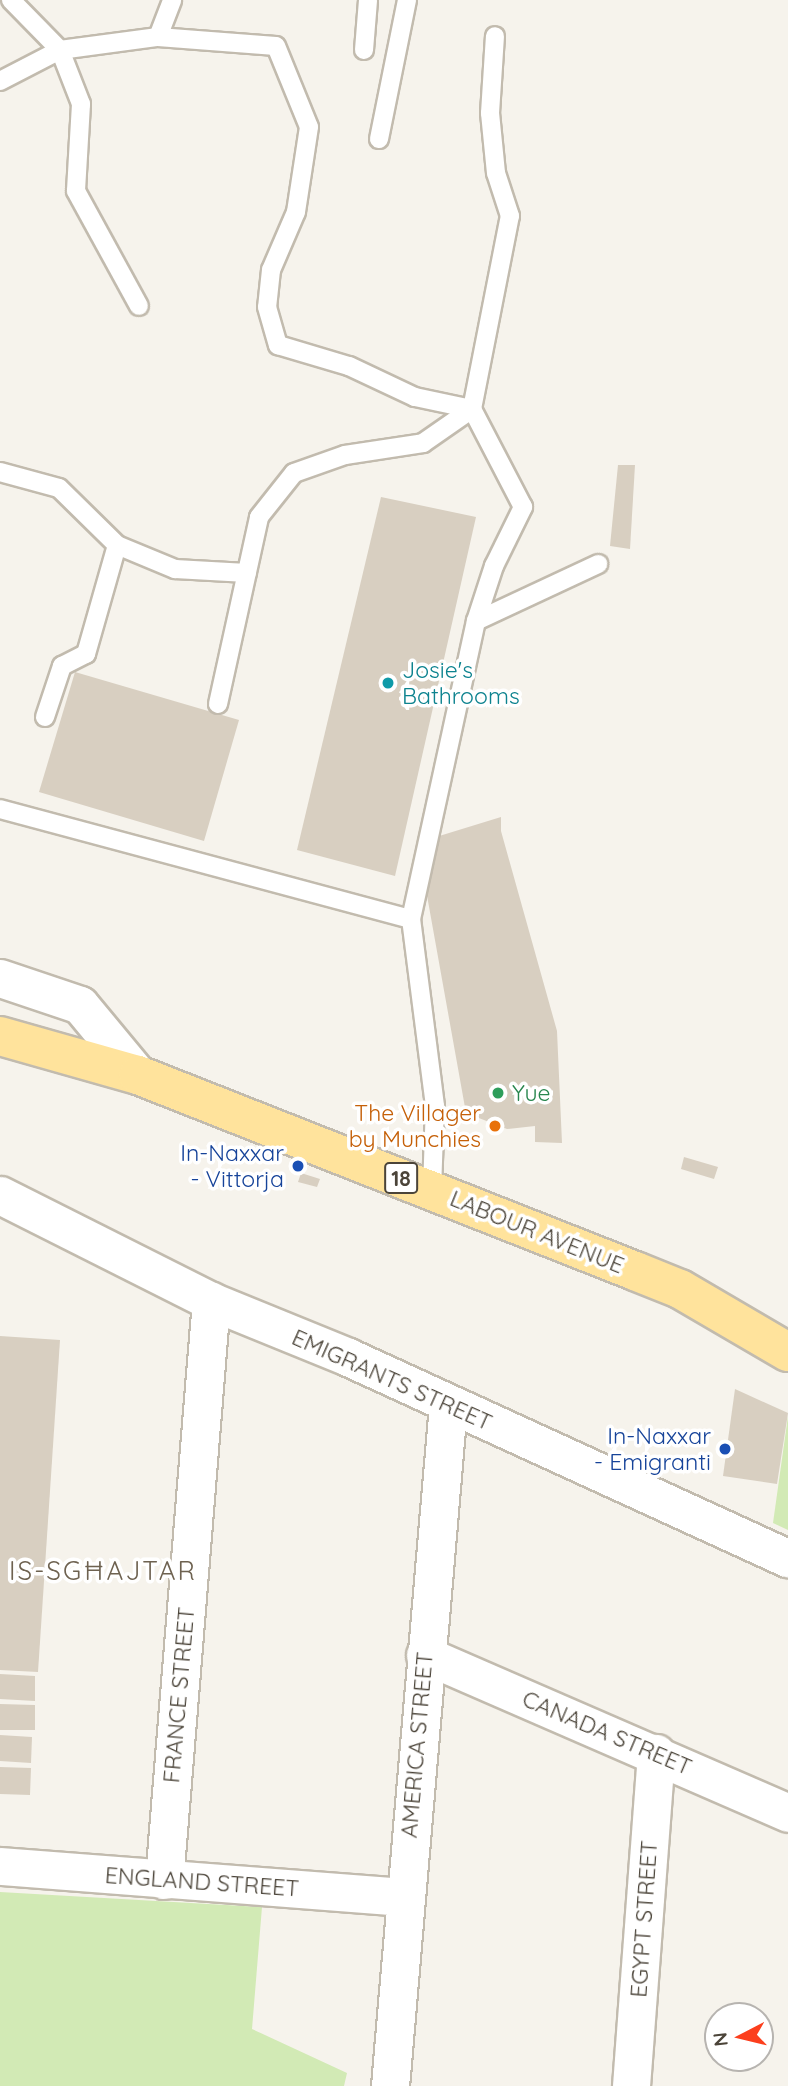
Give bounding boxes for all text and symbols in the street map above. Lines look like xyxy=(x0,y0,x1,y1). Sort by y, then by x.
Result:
place label: Josie's Bathrooms xyxy=(402,656,520,710)
marker: Josie's Bathrooms xyxy=(380,675,396,691)
place label: Yue xyxy=(512,1079,550,1107)
marker: Yue xyxy=(490,1085,506,1101)
place label: The Villager by Munchies xyxy=(349,1099,481,1153)
marker: The Villager by Munchies xyxy=(487,1118,503,1134)
place label: In-Naxxar - Vittorja xyxy=(180,1139,284,1193)
marker: In-Naxxar - Vittorja xyxy=(290,1158,306,1174)
road number: 18 xyxy=(384,1160,418,1196)
street label: LABOUR AVENUE xyxy=(446,1185,628,1279)
street label: EMIGRANTS STREET xyxy=(288,1323,496,1437)
place label: In-Naxxar - Emigranti xyxy=(594,1422,711,1476)
marker: In-Naxxar - Emigranti xyxy=(717,1441,733,1457)
district label: IS-SGĦAJTAR xyxy=(10,1555,196,1587)
street label: FRANCE STREET xyxy=(158,1606,200,1784)
street label: AMERICA STREET xyxy=(395,1651,439,1839)
street label: CANADA STREET xyxy=(518,1685,696,1781)
street label: EGYPT STREET xyxy=(625,1839,663,1999)
street label: ENGLAND STREET xyxy=(104,1861,300,1903)
north arrow xyxy=(704,2002,774,2072)
text: N xyxy=(707,2031,733,2048)

